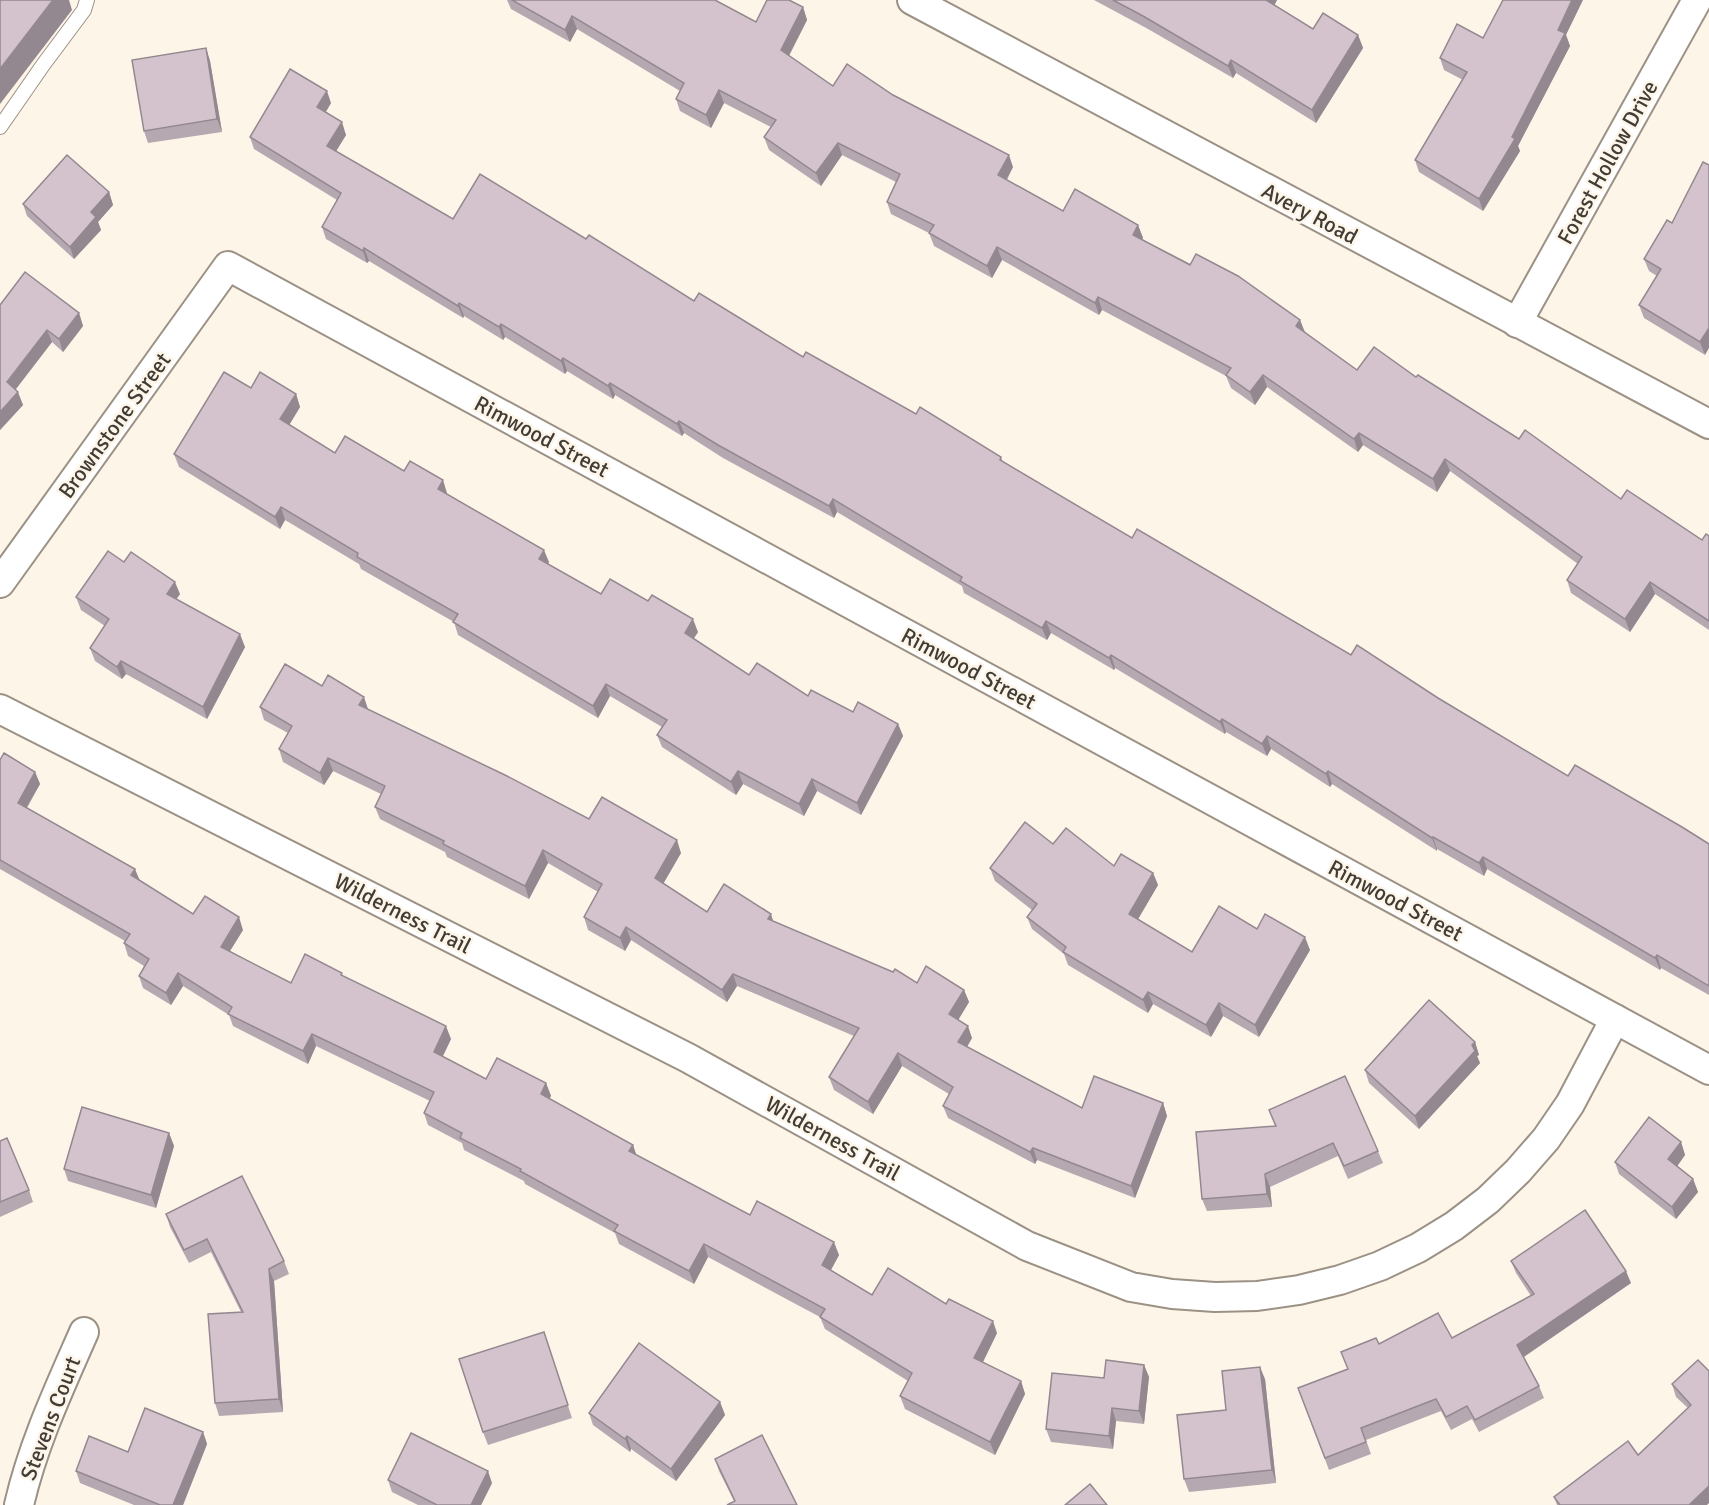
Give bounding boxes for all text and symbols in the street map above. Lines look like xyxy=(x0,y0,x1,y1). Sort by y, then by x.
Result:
street label: Forest Hollow Drive xyxy=(1551,76,1664,249)
street label: Avery Road xyxy=(1257,177,1362,250)
street label: Brownstone Street xyxy=(52,347,176,503)
street label: Rimwood Street xyxy=(470,390,614,483)
street label: Rimwood Street xyxy=(897,622,1041,715)
street label: Rimwood Street xyxy=(1324,854,1468,947)
street label: Wilderness Trail xyxy=(330,867,476,960)
street label: Wilderness Trail xyxy=(761,1090,905,1187)
street label: Stevens Court xyxy=(14,1352,87,1484)

